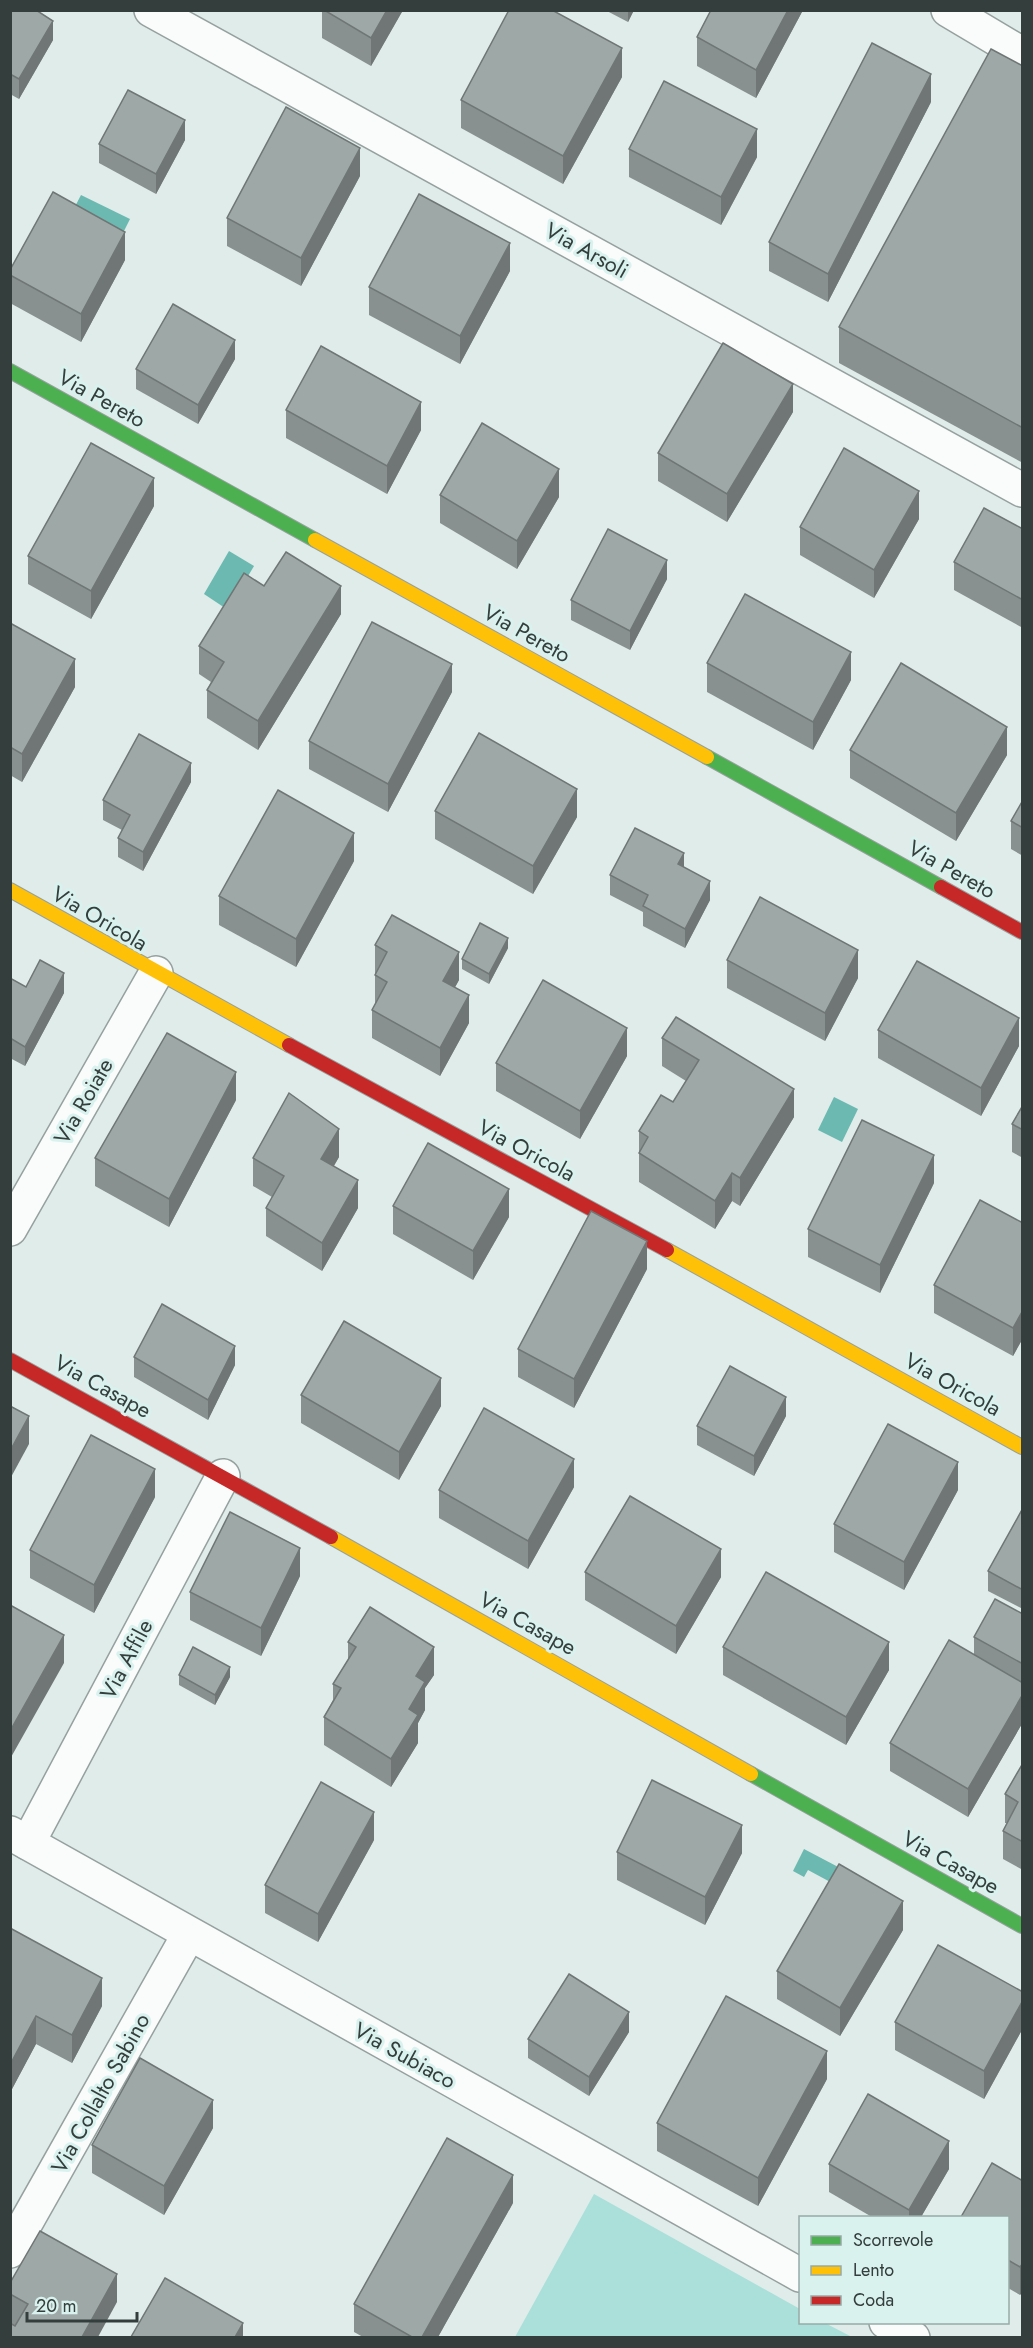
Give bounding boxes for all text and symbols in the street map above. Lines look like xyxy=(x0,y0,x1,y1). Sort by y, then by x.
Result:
street label: Via Arsoli xyxy=(539,214,635,286)
street label: Via Pereto xyxy=(52,361,152,435)
street label: Via Pereto xyxy=(477,596,577,670)
street label: Via Pereto xyxy=(902,832,1002,906)
street label: Via Oricola xyxy=(46,878,154,958)
street label: Via Roiate xyxy=(45,1052,121,1150)
street label: Via Oricola xyxy=(473,1111,581,1189)
street label: Via Oricola xyxy=(899,1344,1007,1424)
street label: Via Casape xyxy=(49,1346,157,1426)
street label: Via Casape xyxy=(474,1583,582,1663)
street label: Via Affile xyxy=(92,1613,160,1705)
street label: Via Casape xyxy=(897,1822,1005,1902)
street label: Via Collalto Sabino xyxy=(43,2007,157,2179)
street label: Via Subiaco xyxy=(348,2014,462,2096)
legend xyxy=(799,2216,1009,2324)
text: Scorrevole xyxy=(853,2227,933,2253)
text: Lento xyxy=(853,2257,894,2283)
scale bar xyxy=(27,2285,136,2323)
text: Coda xyxy=(853,2287,894,2313)
text: 20 m xyxy=(36,2293,76,2319)

